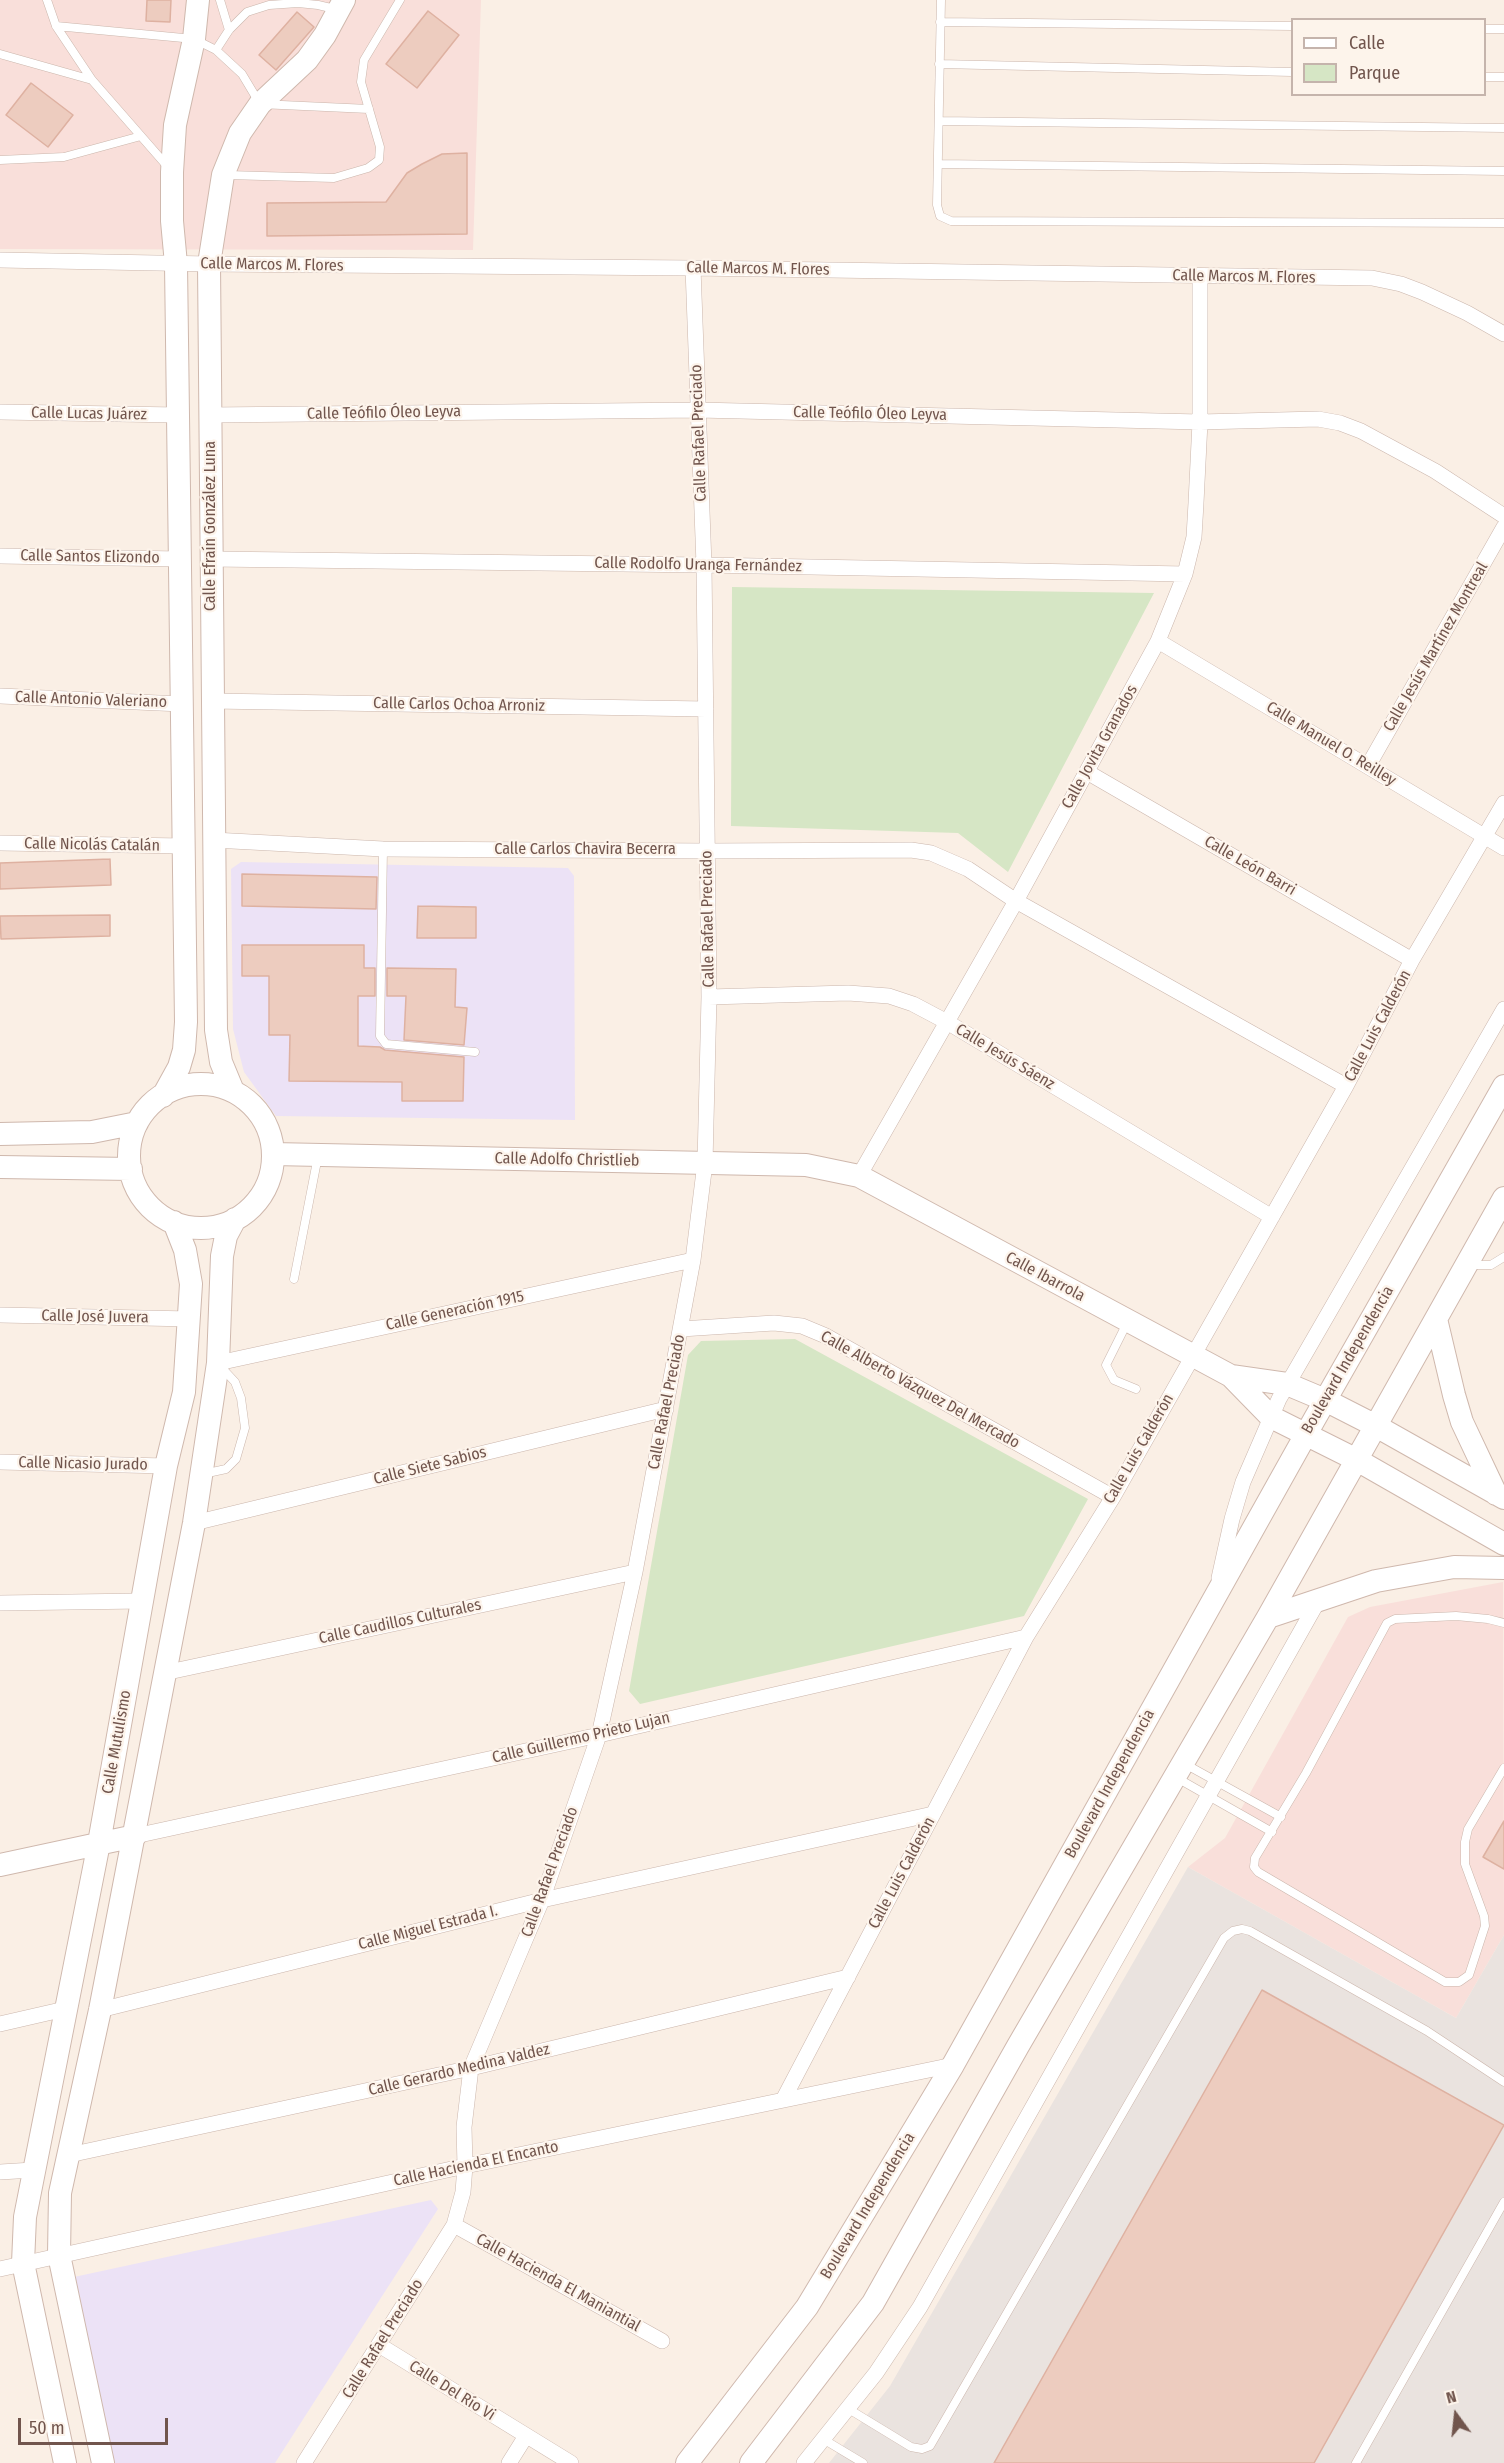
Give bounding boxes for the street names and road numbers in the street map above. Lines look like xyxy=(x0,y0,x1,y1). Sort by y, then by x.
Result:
street label: Calle Marcos M. Flores xyxy=(200,254,344,276)
street label: Calle Marcos M. Flores xyxy=(686,258,830,280)
street label: Calle Marcos M. Flores xyxy=(1172,266,1316,288)
street label: Calle Rafael Preciado xyxy=(687,364,711,502)
street label: Calle Teófilo Óleo Leyva xyxy=(307,402,461,424)
street label: Calle Lucas Juárez xyxy=(31,403,147,425)
street label: Calle Teófilo Óleo Leyva xyxy=(793,403,947,425)
street label: Calle Efraín González Luna xyxy=(201,441,221,611)
street label: Calle Santos Elizondo xyxy=(20,546,160,568)
street label: Calle Rodolfo Uranga Fernández xyxy=(594,554,802,576)
street label: Calle Jesús Martínez Montreal xyxy=(1380,559,1492,735)
street label: Calle Jovita Granados xyxy=(1058,682,1142,812)
street label: Calle Antonio Valeriano xyxy=(15,688,167,712)
street label: Calle Carlos Ochoa Arroniz xyxy=(373,694,545,716)
street label: Calle Manuel O. Reilley xyxy=(1263,698,1399,790)
street label: Calle León Barri xyxy=(1201,832,1299,900)
street label: Calle Nicolás Catalán xyxy=(24,834,160,856)
street label: Calle Carlos Chavira Becerra xyxy=(494,840,676,860)
street label: Calle Rafael Preciado xyxy=(697,850,719,988)
street label: Calle Luis Calderón xyxy=(1340,967,1416,1085)
street label: Calle Jesús Sáenz xyxy=(952,1020,1058,1094)
street label: Calle Adolfo Christlieb xyxy=(494,1149,640,1171)
street label: Calle Ibarrola xyxy=(1002,1248,1088,1306)
street label: Boulevard Independencia xyxy=(1298,1283,1398,1437)
street label: Calle Generación 1915 xyxy=(384,1287,526,1335)
street label: Calle José Juvera xyxy=(41,1306,149,1328)
street label: Calle Alberto Vázquez Del Mercado xyxy=(817,1327,1023,1453)
street label: Calle Rafael Preciado xyxy=(644,1333,690,1471)
street label: Calle Luis Calderón xyxy=(1100,1391,1178,1507)
street label: Calle Siete Sabios xyxy=(372,1443,488,1489)
street label: Calle Nicasio Jurado xyxy=(18,1453,148,1475)
street label: Calle Caudillos Culturales xyxy=(317,1595,483,1649)
street label: Calle Mutulismo xyxy=(98,1689,136,1795)
street label: Boulevard Independencia xyxy=(1061,1706,1159,1862)
street label: Calle Guillermo Prieto Lujan xyxy=(490,1708,672,1768)
street label: Calle Rafael Preciado xyxy=(518,1804,582,1940)
street label: Calle Luis Calderón xyxy=(864,1814,940,1932)
street label: Calle Miguel Estrada I. xyxy=(356,1901,500,1955)
street label: Calle Gerardo Medina Valdez xyxy=(366,2040,552,2100)
street label: Boulevard Independencia xyxy=(817,2129,919,2283)
street label: Calle Hacienda El Encanto xyxy=(392,2137,560,2191)
street label: Calle Hacienda El Maniantial xyxy=(472,2230,644,2336)
street label: Calle Rafael Preciado xyxy=(339,2276,427,2402)
street label: Calle Del Río Vi xyxy=(405,2357,499,2425)

